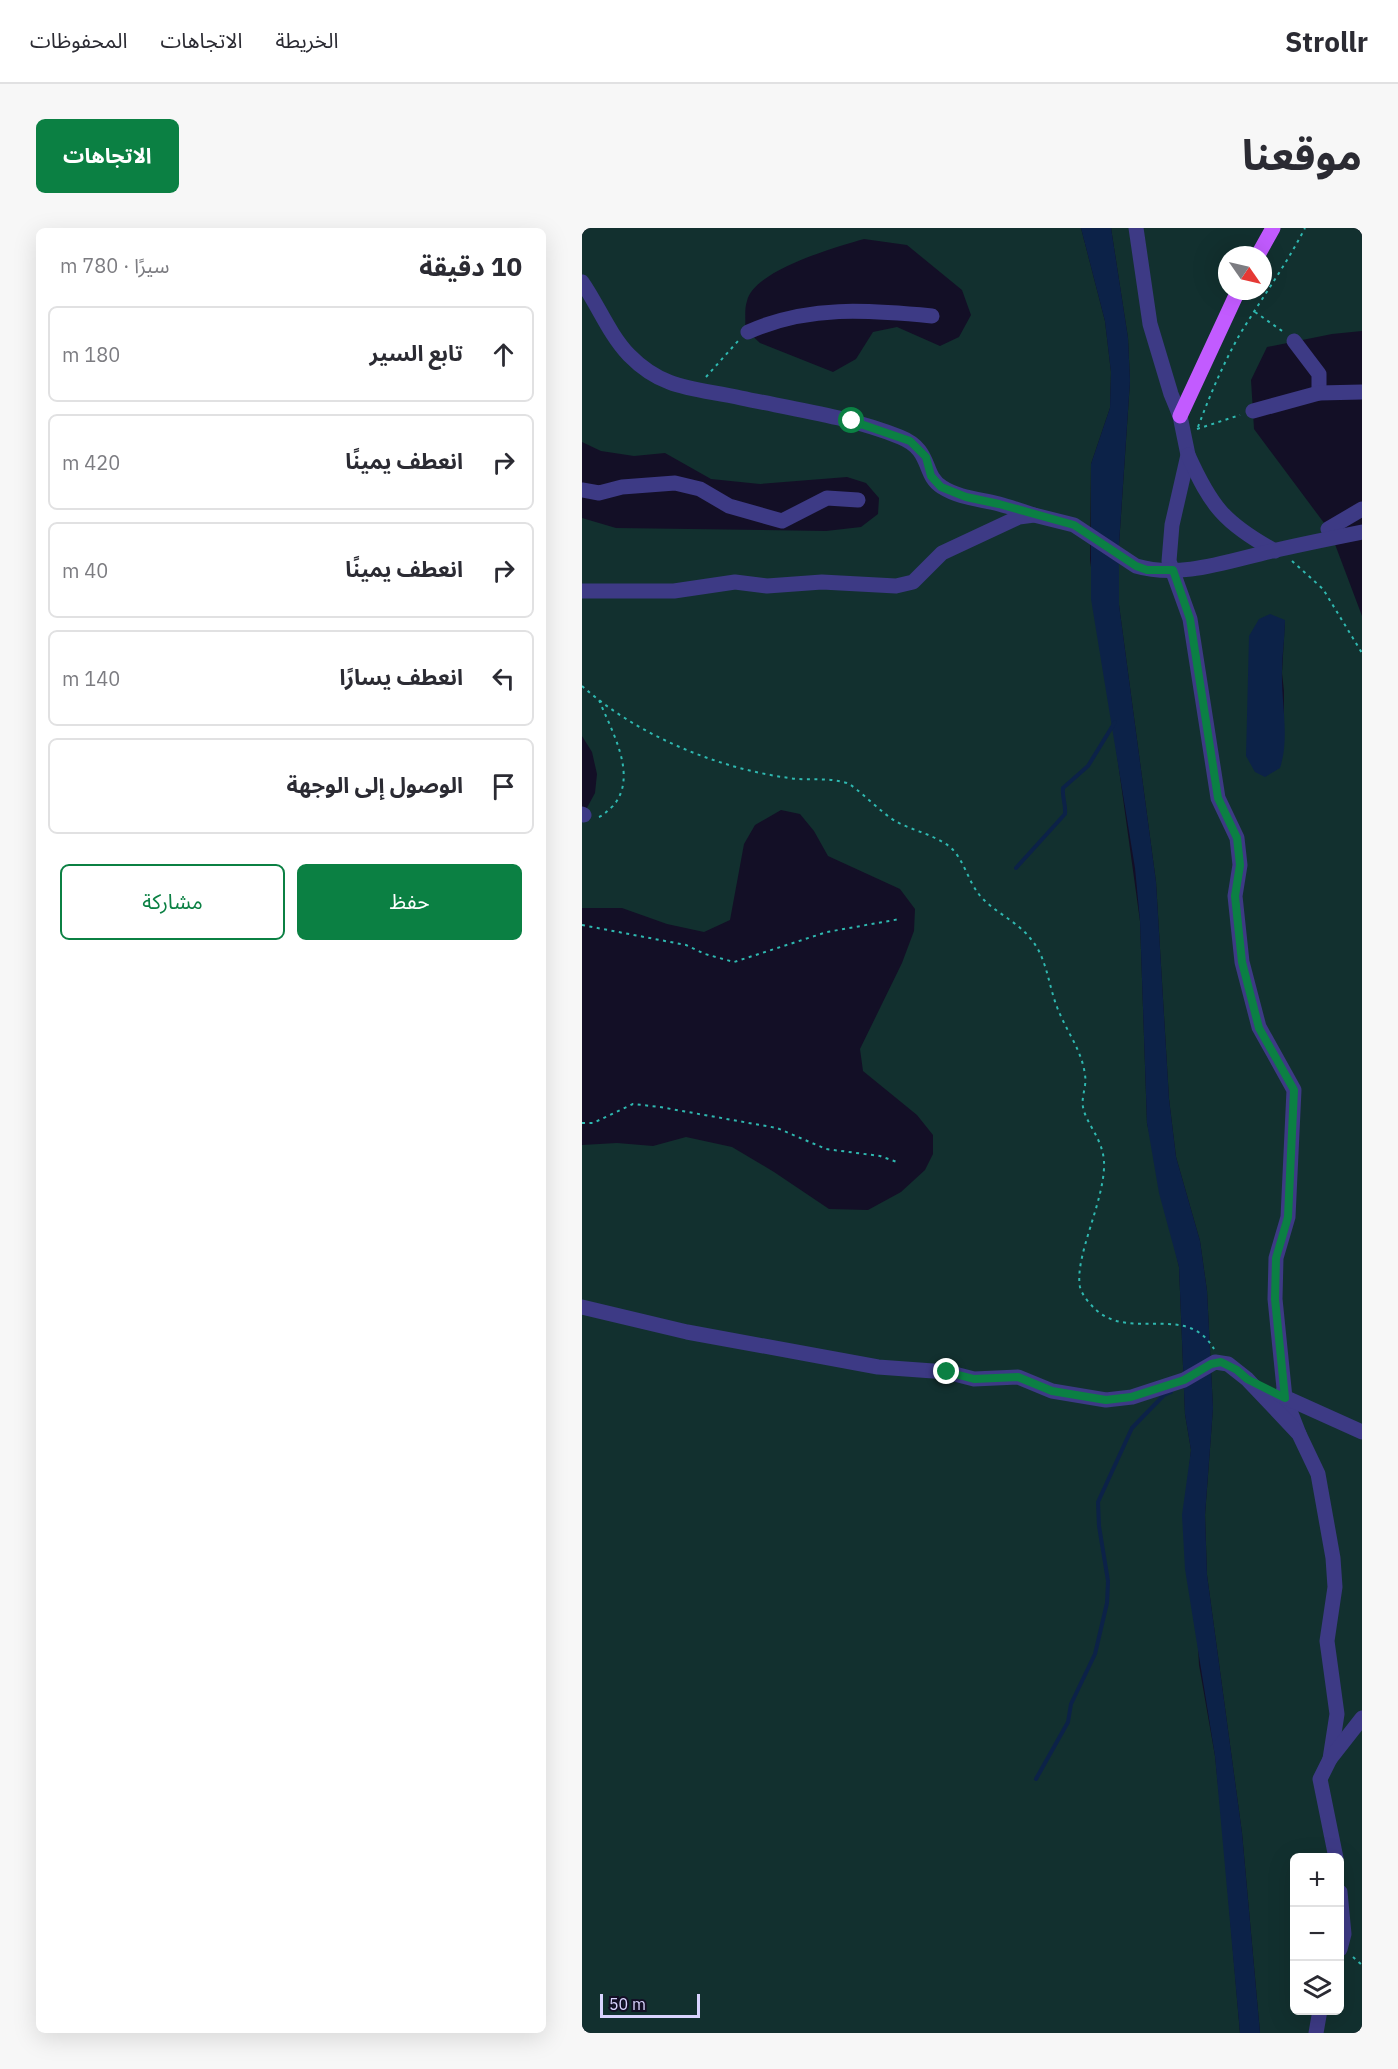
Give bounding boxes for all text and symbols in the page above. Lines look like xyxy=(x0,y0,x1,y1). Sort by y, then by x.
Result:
text: Strollr xyxy=(1285,23,1368,60)
text: المحفوظات xyxy=(30,26,127,54)
text: الاتجاهات xyxy=(160,26,242,54)
text: الخريطة xyxy=(275,26,338,54)
button: الاتجاهات xyxy=(36,119,179,193)
text: موقعنا xyxy=(1242,127,1362,182)
north arrow xyxy=(1218,246,1272,300)
text: 10 دقيقة xyxy=(419,249,522,283)
text: سيرًا · 780 m xyxy=(60,252,169,279)
text: تابع السير xyxy=(370,338,463,367)
icon: ahead xyxy=(487,338,520,371)
text: 180 m xyxy=(62,341,120,368)
route start xyxy=(838,407,864,433)
text: انعطف يمينًا xyxy=(345,446,463,475)
icon: right xyxy=(487,446,520,479)
text: 420 m xyxy=(62,449,120,476)
text: انعطف يمينًا xyxy=(345,554,463,583)
icon: right xyxy=(487,554,520,587)
text: 40 m xyxy=(62,557,108,584)
text: انعطف يسارًا xyxy=(340,662,463,691)
icon: left xyxy=(487,662,520,695)
text: 140 m xyxy=(62,665,120,692)
text: الوصول إلى الوجهة xyxy=(286,770,463,799)
icon: arrive xyxy=(487,770,520,803)
button: مشاركة xyxy=(60,864,285,940)
button: حفظ xyxy=(297,864,522,940)
route end xyxy=(933,1358,959,1384)
map controls xyxy=(1290,1853,1344,2015)
button: + xyxy=(1290,1853,1344,1907)
button: − xyxy=(1290,1907,1344,1961)
button: layers xyxy=(1290,1961,1344,2015)
scale bar xyxy=(600,1991,700,2018)
text: 50 m xyxy=(609,1994,646,2014)

